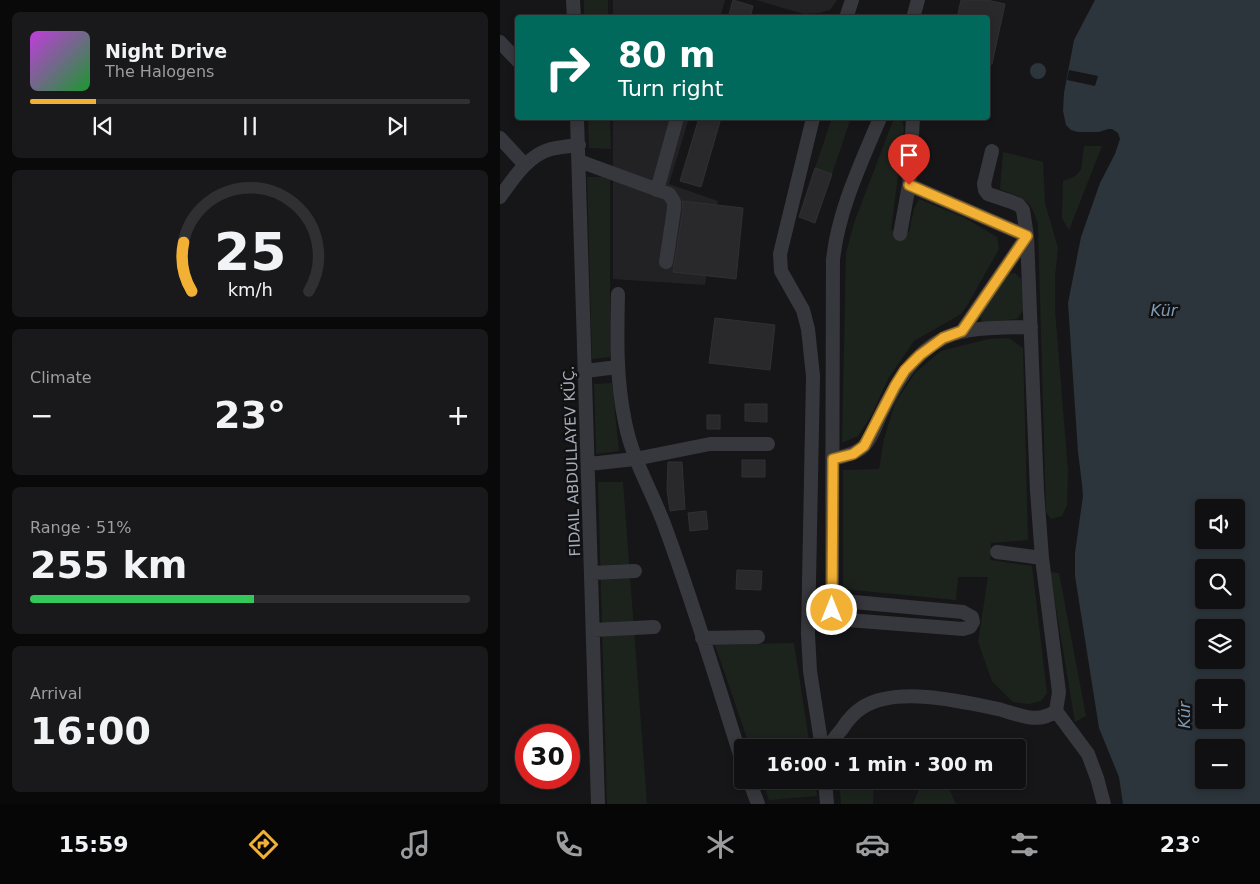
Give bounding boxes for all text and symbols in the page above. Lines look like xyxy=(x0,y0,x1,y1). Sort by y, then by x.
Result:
icon: right xyxy=(535,35,600,100)
text: 80 m xyxy=(618,35,715,75)
text: Night Drive xyxy=(105,40,227,62)
text: The Halogens xyxy=(105,62,214,81)
text: Turn right xyxy=(618,76,723,101)
icon: previous xyxy=(89,112,117,140)
icon: pause xyxy=(236,112,264,140)
icon: next xyxy=(383,112,411,140)
pin xyxy=(888,134,930,185)
icon: arrive xyxy=(895,141,923,169)
text: 25 xyxy=(214,222,286,282)
text: km/h xyxy=(227,279,273,300)
water label: Kür xyxy=(1151,301,1179,320)
street label: FIDAIL ABDULLAYEV KÜÇ. xyxy=(559,365,584,557)
text: Climate xyxy=(30,368,92,387)
text: 23° xyxy=(214,393,286,437)
text: − xyxy=(30,399,53,432)
text: + xyxy=(447,399,470,432)
map controls xyxy=(1195,499,1245,789)
button: sound xyxy=(1195,499,1245,549)
text: Range · 51% xyxy=(30,518,132,537)
text: 255 km xyxy=(30,543,187,587)
button: search xyxy=(1195,559,1245,609)
position arrow xyxy=(805,583,857,635)
button: layers xyxy=(1195,619,1245,669)
button: + xyxy=(1195,679,1245,729)
text: Arrival xyxy=(30,684,82,703)
water label: Kür xyxy=(1175,700,1194,728)
text: 16:00 xyxy=(30,709,151,753)
speed limit sign: 30 xyxy=(515,724,580,789)
button: − xyxy=(1195,739,1245,789)
text: 16:00 · 1 min · 300 m xyxy=(766,753,994,775)
icon: directions xyxy=(246,827,281,862)
icon: music xyxy=(398,827,433,862)
icon: phone xyxy=(551,827,586,862)
icon: climate xyxy=(703,827,738,862)
icon: car xyxy=(855,827,890,862)
icon: filters xyxy=(1007,827,1042,862)
text: 15:59 xyxy=(59,832,129,857)
text: 23° xyxy=(1160,832,1201,857)

